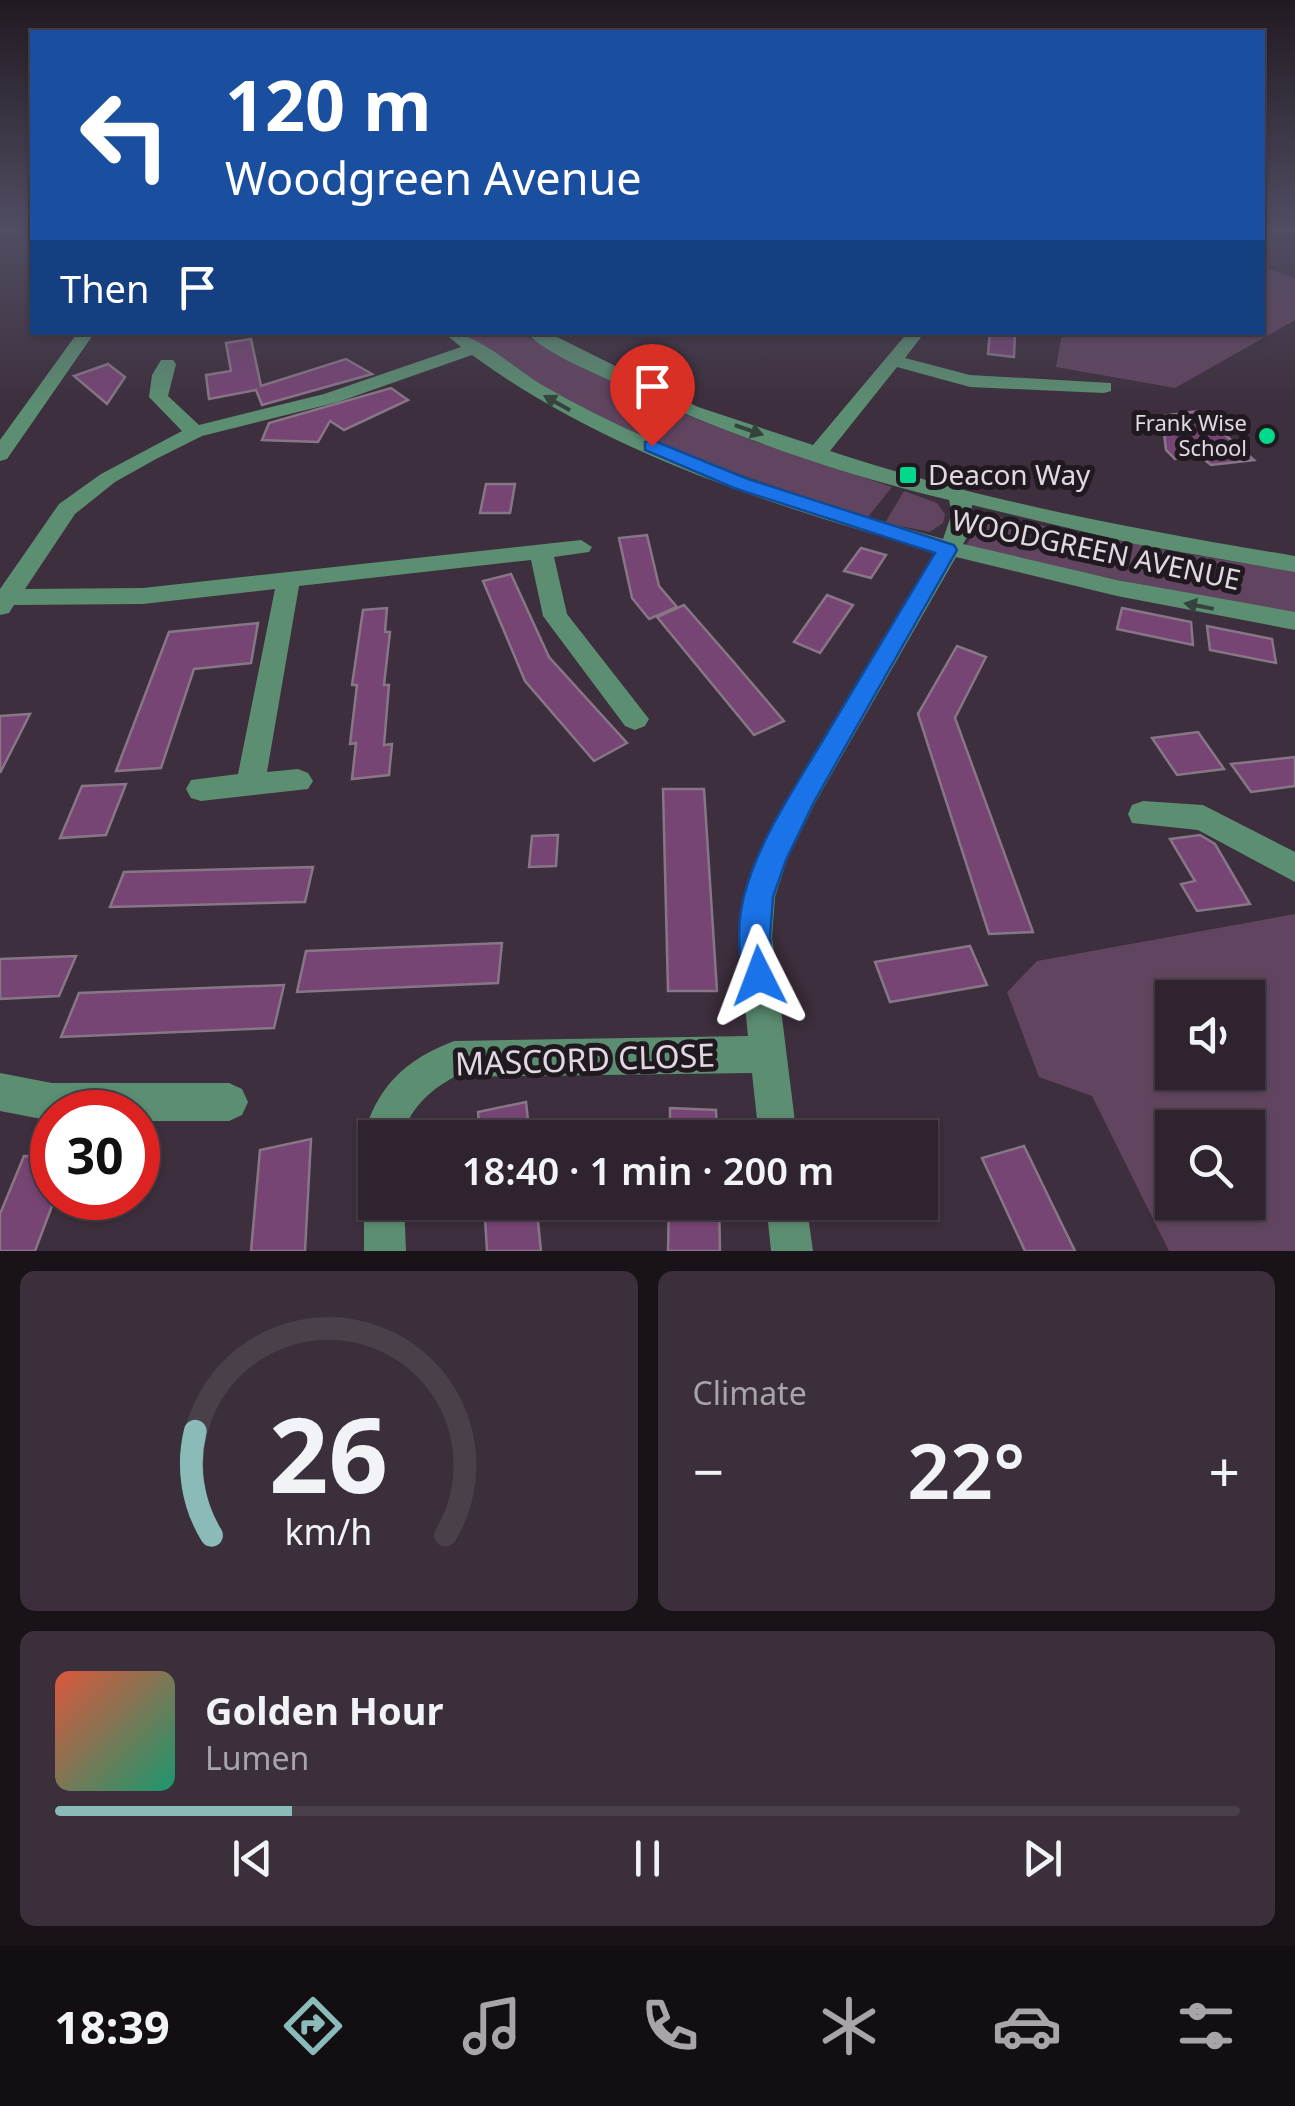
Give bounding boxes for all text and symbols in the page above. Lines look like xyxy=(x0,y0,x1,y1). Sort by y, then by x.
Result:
text: 120 m xyxy=(225,56,432,152)
icon: left xyxy=(60,70,190,200)
text: Woodgreen Avenue xyxy=(225,147,642,208)
icon: arrive xyxy=(170,260,225,315)
text: Then xyxy=(60,262,150,314)
pin xyxy=(610,344,695,447)
icon: arrive xyxy=(625,359,680,414)
one-way arrow xyxy=(543,395,572,412)
place label: Frank Wise School xyxy=(1134,407,1247,462)
one-way arrow xyxy=(735,424,765,439)
marker: Frank Wise School xyxy=(1256,425,1278,447)
place label: Deacon Way xyxy=(928,455,1091,493)
marker: Deacon Way xyxy=(897,464,919,486)
street label: WOODGREEN AVENUE xyxy=(949,500,1244,598)
one-way arrow xyxy=(1183,598,1214,613)
position arrow xyxy=(707,924,811,1028)
map controls xyxy=(1155,980,1265,1220)
button: sound xyxy=(1155,980,1265,1090)
street label: MASCORD CLOSE xyxy=(454,1032,716,1085)
speed limit sign: 30 xyxy=(30,1090,160,1220)
button: search xyxy=(1155,1110,1265,1220)
text: 18:40 · 1 min · 200 m xyxy=(462,1144,834,1196)
text: Climate xyxy=(693,1371,807,1414)
text: 26 xyxy=(269,1382,388,1523)
text: 22° xyxy=(907,1419,1025,1521)
text: − xyxy=(693,1433,724,1508)
text: + xyxy=(1209,1433,1240,1508)
text: km/h xyxy=(285,1507,373,1555)
text: Golden Hour xyxy=(205,1684,443,1736)
text: Lumen xyxy=(205,1736,309,1779)
icon: previous xyxy=(225,1831,280,1886)
icon: pause xyxy=(620,1831,675,1886)
icon: next xyxy=(1015,1831,1070,1886)
icon: directions xyxy=(278,1991,348,2061)
icon: music xyxy=(457,1991,527,2061)
icon: phone xyxy=(635,1991,705,2061)
icon: climate xyxy=(814,1991,884,2061)
icon: car xyxy=(992,1991,1062,2061)
icon: filters xyxy=(1171,1991,1241,2061)
text: 18:39 xyxy=(54,1996,170,2057)

